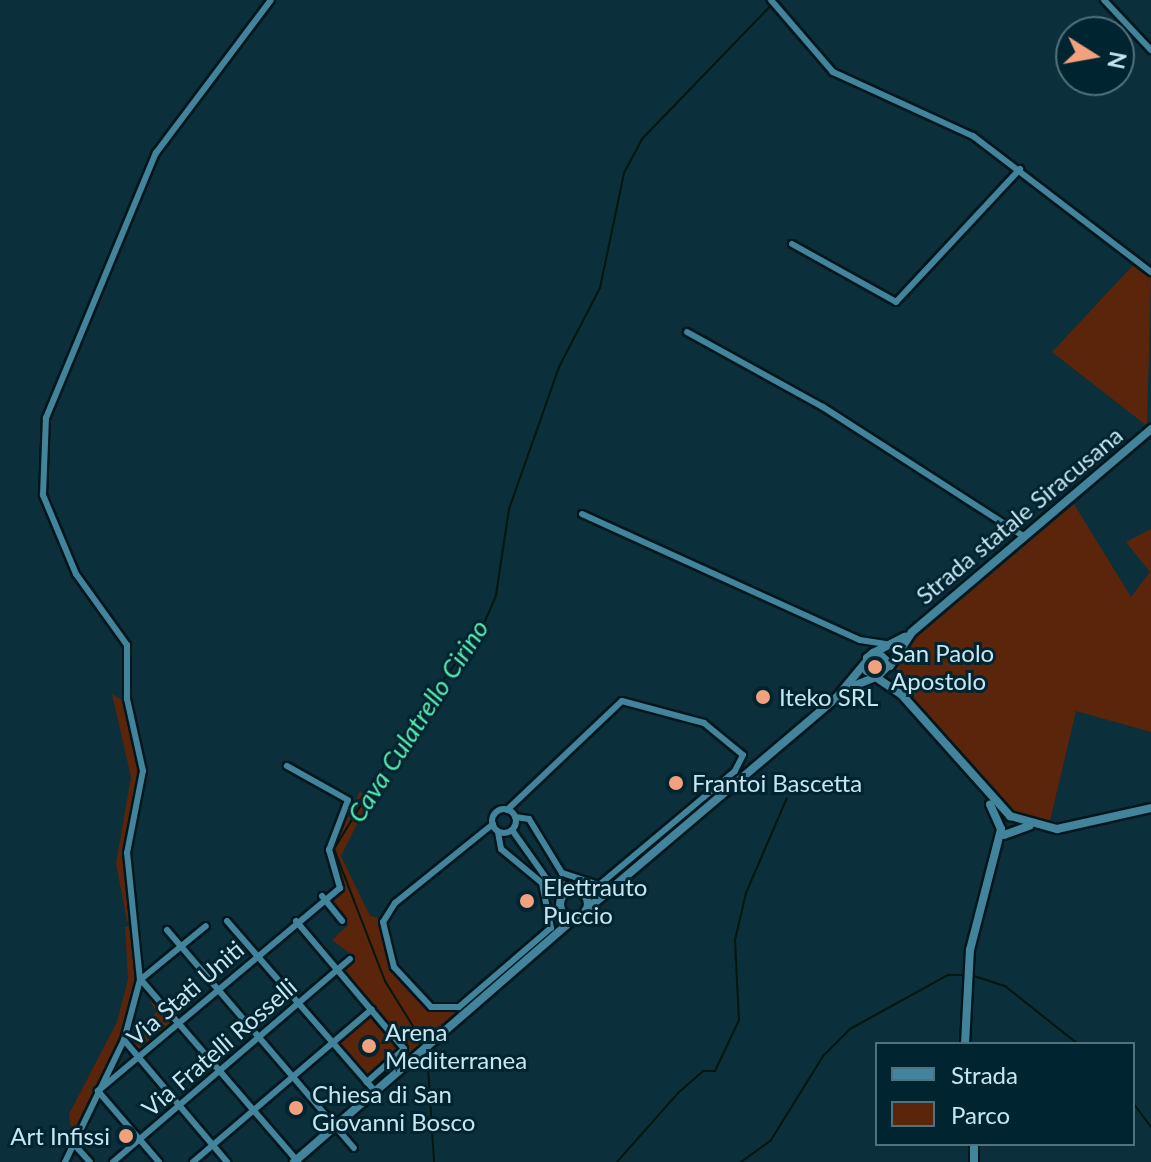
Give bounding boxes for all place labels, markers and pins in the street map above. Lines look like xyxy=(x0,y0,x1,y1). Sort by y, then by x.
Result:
place label: San Paolo Apostolo xyxy=(891,639,994,695)
marker: San Paolo Apostolo xyxy=(866,658,884,676)
place label: Iteko SRL xyxy=(779,683,878,711)
marker: Iteko SRL xyxy=(754,688,772,706)
place label: Frantoi Bascetta xyxy=(692,769,862,797)
marker: Frantoi Bascetta xyxy=(667,774,685,792)
place label: Elettrauto Puccio xyxy=(543,873,647,929)
marker: Elettrauto Puccio xyxy=(518,892,536,910)
place label: Arena Mediterranea xyxy=(385,1018,527,1074)
marker: Arena Mediterranea xyxy=(360,1037,378,1055)
place label: Chiesa di San Giovanni Bosco xyxy=(312,1080,475,1136)
marker: Chiesa di San Giovanni Bosco xyxy=(287,1099,305,1117)
place label: Art Infissi xyxy=(10,1122,110,1150)
marker: Art Infissi xyxy=(117,1127,135,1145)

